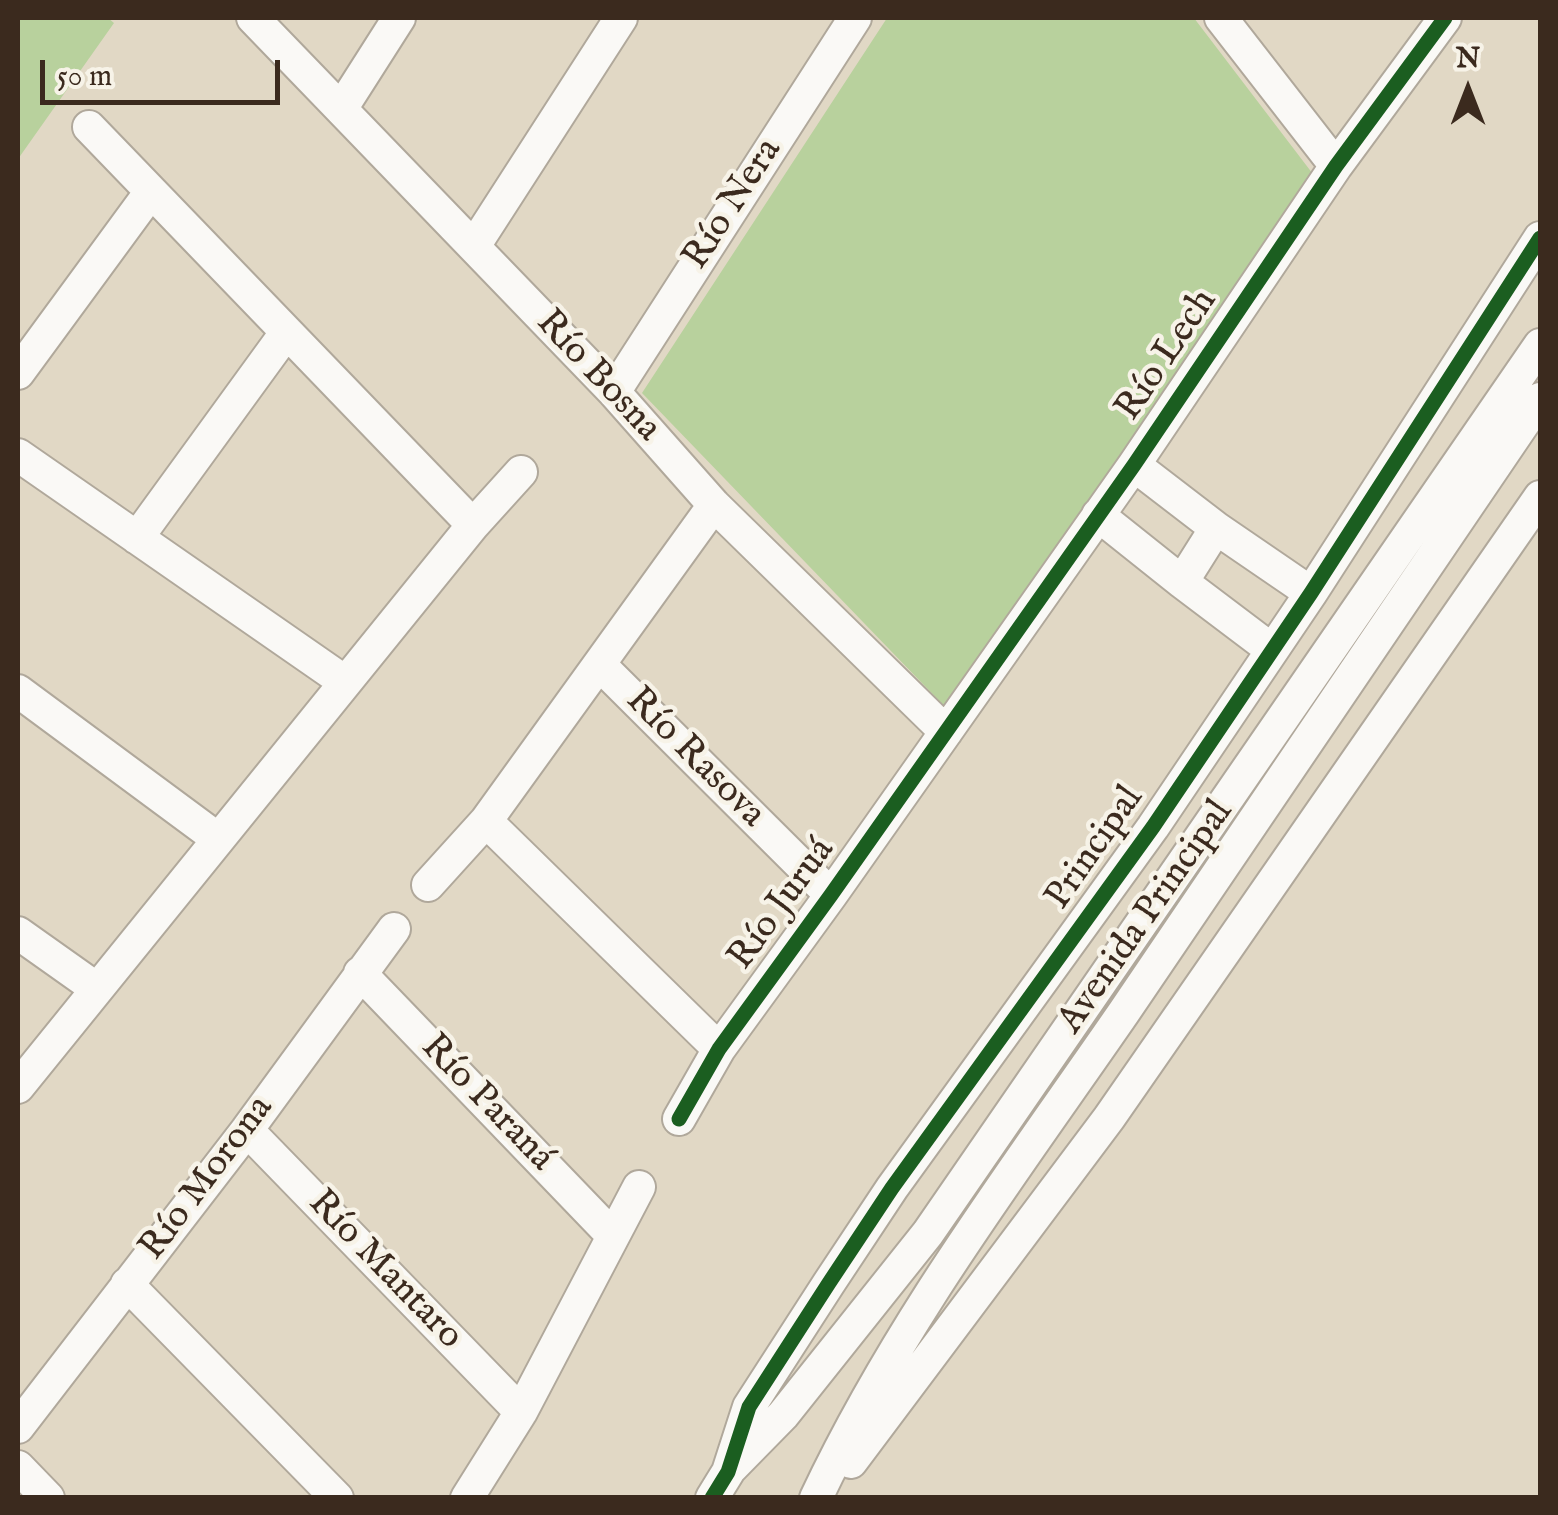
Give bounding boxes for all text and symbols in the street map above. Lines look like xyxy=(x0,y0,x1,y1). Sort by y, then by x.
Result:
scale bar xyxy=(45,40,285,102)
north arrow xyxy=(1418,40,1518,140)
text: N xyxy=(1456,42,1480,77)
text: 50 m xyxy=(57,58,112,96)
street label: Río Nera xyxy=(675,131,793,279)
street label: Río Lech xyxy=(1108,282,1228,430)
street label: Río Bosna xyxy=(525,302,669,452)
street label: Río Rasova xyxy=(615,680,773,838)
street label: Principal xyxy=(1037,779,1155,919)
street label: Avenida Principal xyxy=(1050,793,1244,1043)
street label: Río Juruá xyxy=(720,830,846,980)
street label: Río Paraná xyxy=(410,1026,562,1182)
street label: Río Morona xyxy=(131,1088,285,1270)
street label: Río Mantaro xyxy=(297,1182,471,1360)

